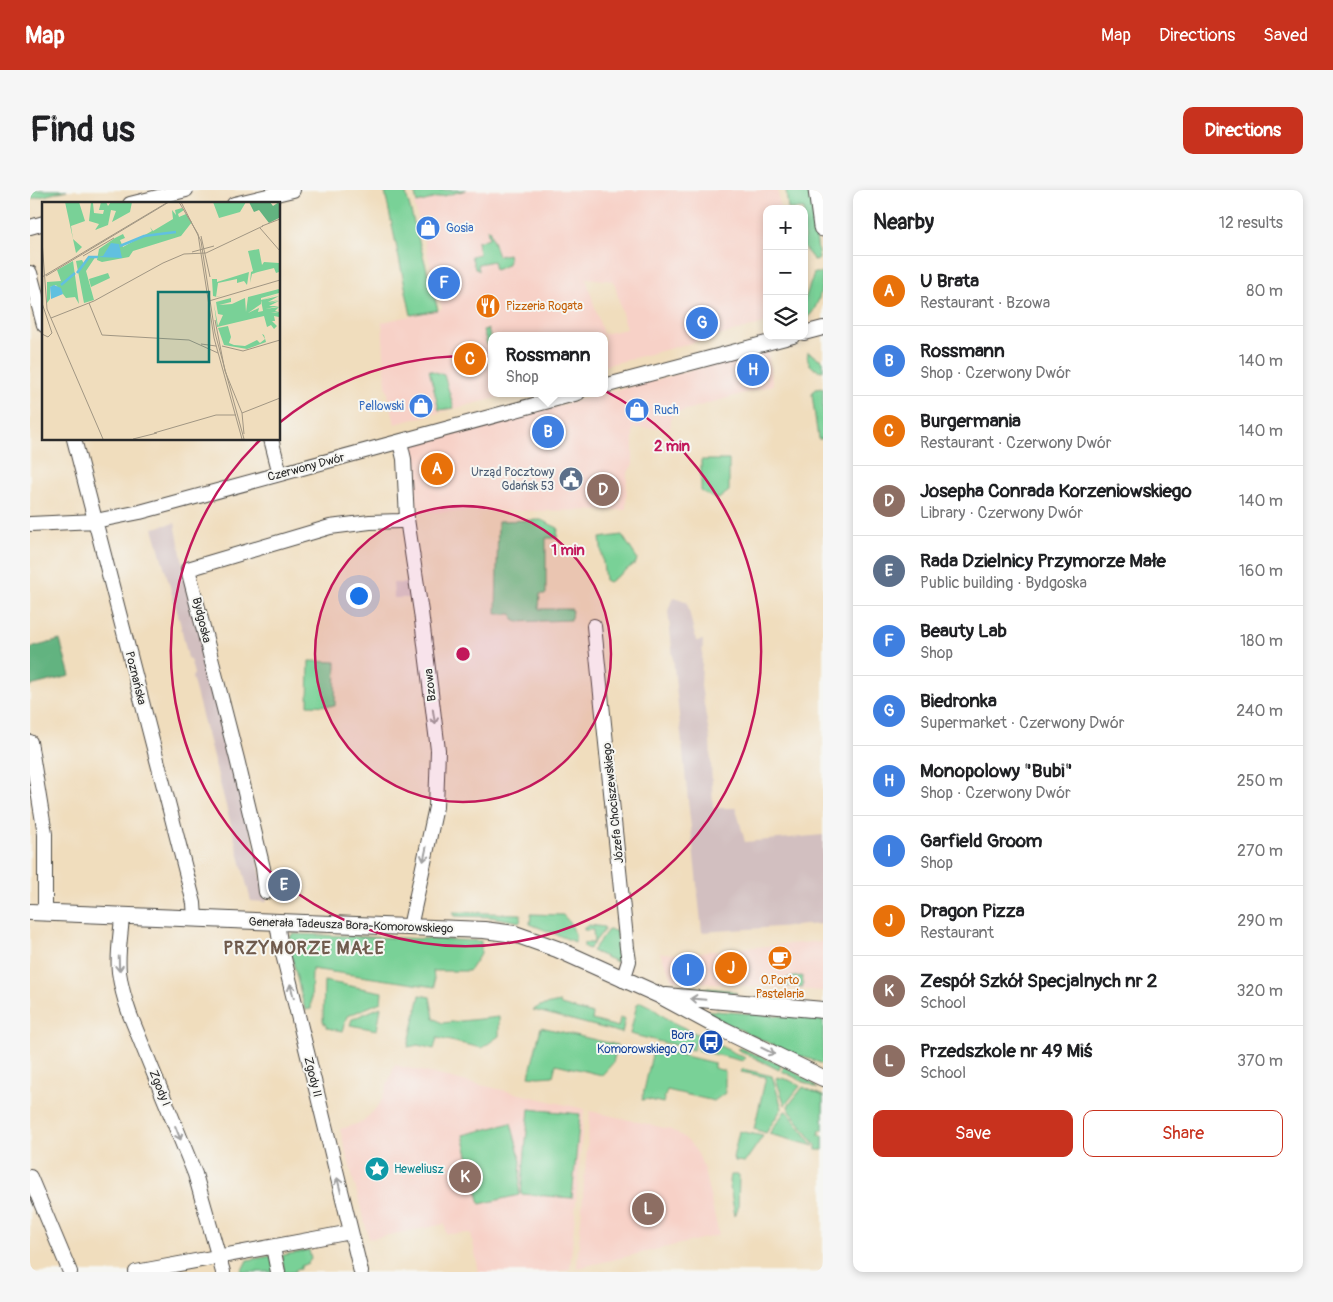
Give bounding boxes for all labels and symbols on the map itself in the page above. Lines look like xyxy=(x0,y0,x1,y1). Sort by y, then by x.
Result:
inset map xyxy=(42,202,280,440)
shop icon: Gosia xyxy=(415,215,441,241)
place label: Gosia xyxy=(446,221,474,236)
pin: F xyxy=(428,264,460,302)
restaurant icon: Pizzeria Rogata xyxy=(475,293,501,319)
place label: Pizzeria Rogata xyxy=(506,299,583,314)
pin: G xyxy=(686,304,718,342)
pin: C xyxy=(454,340,486,378)
pin: H xyxy=(737,351,769,389)
shop icon: Pellowski xyxy=(408,393,434,419)
shop icon: Ruch xyxy=(624,397,650,423)
place label: Pellowski xyxy=(359,399,404,414)
place label: Ruch xyxy=(654,403,679,418)
pin: B xyxy=(532,413,564,451)
text: 2 min xyxy=(654,437,690,456)
street label: Czerwony Dwór xyxy=(266,450,347,485)
pin: A xyxy=(421,450,453,488)
place label: Urząd Pocztowy Gdańsk 53 xyxy=(471,465,554,494)
public building icon: Urząd Pocztowy Gdańsk 53 xyxy=(558,466,584,492)
pin: D xyxy=(587,471,619,509)
text: 1 min xyxy=(551,541,585,560)
your location xyxy=(346,583,372,609)
street label: Bydgoska xyxy=(189,596,214,645)
centre of rings xyxy=(454,645,472,663)
street label: Poznańska xyxy=(122,650,149,707)
street label: Bzowa xyxy=(421,667,440,702)
one-way arrow xyxy=(429,709,439,725)
street label: Józefa Chociszewskiego xyxy=(600,741,627,864)
one-way arrow xyxy=(420,846,430,862)
pin: E xyxy=(268,866,300,904)
street label: Generała Tadeusza Bora-Komorowskiego xyxy=(248,914,454,937)
district label: PRZYMORZE MAŁE xyxy=(223,937,385,960)
cafe icon: O.Porto Pastelaria xyxy=(767,945,793,971)
pin: J xyxy=(715,949,747,987)
pin: I xyxy=(672,951,704,989)
one-way arrow xyxy=(114,956,124,972)
place label: O.Porto Pastelaria xyxy=(756,973,805,1002)
one-way arrow xyxy=(287,984,296,1000)
one-way arrow xyxy=(690,994,706,1003)
place label: Bora Komorowskiego 07 xyxy=(597,1028,695,1057)
bus stop icon: Bora Komorowskiego 07 xyxy=(698,1029,724,1055)
one-way arrow xyxy=(760,1047,775,1056)
street label: Zgody II xyxy=(300,1055,325,1099)
street label: Zgody I xyxy=(146,1068,174,1108)
one-way arrow xyxy=(175,1126,184,1141)
place icon: Heweliusz xyxy=(364,1156,390,1182)
pin: K xyxy=(449,1158,481,1196)
place label: Heweliusz xyxy=(394,1162,444,1177)
one-way arrow xyxy=(334,1178,343,1194)
pin: L xyxy=(632,1190,664,1228)

